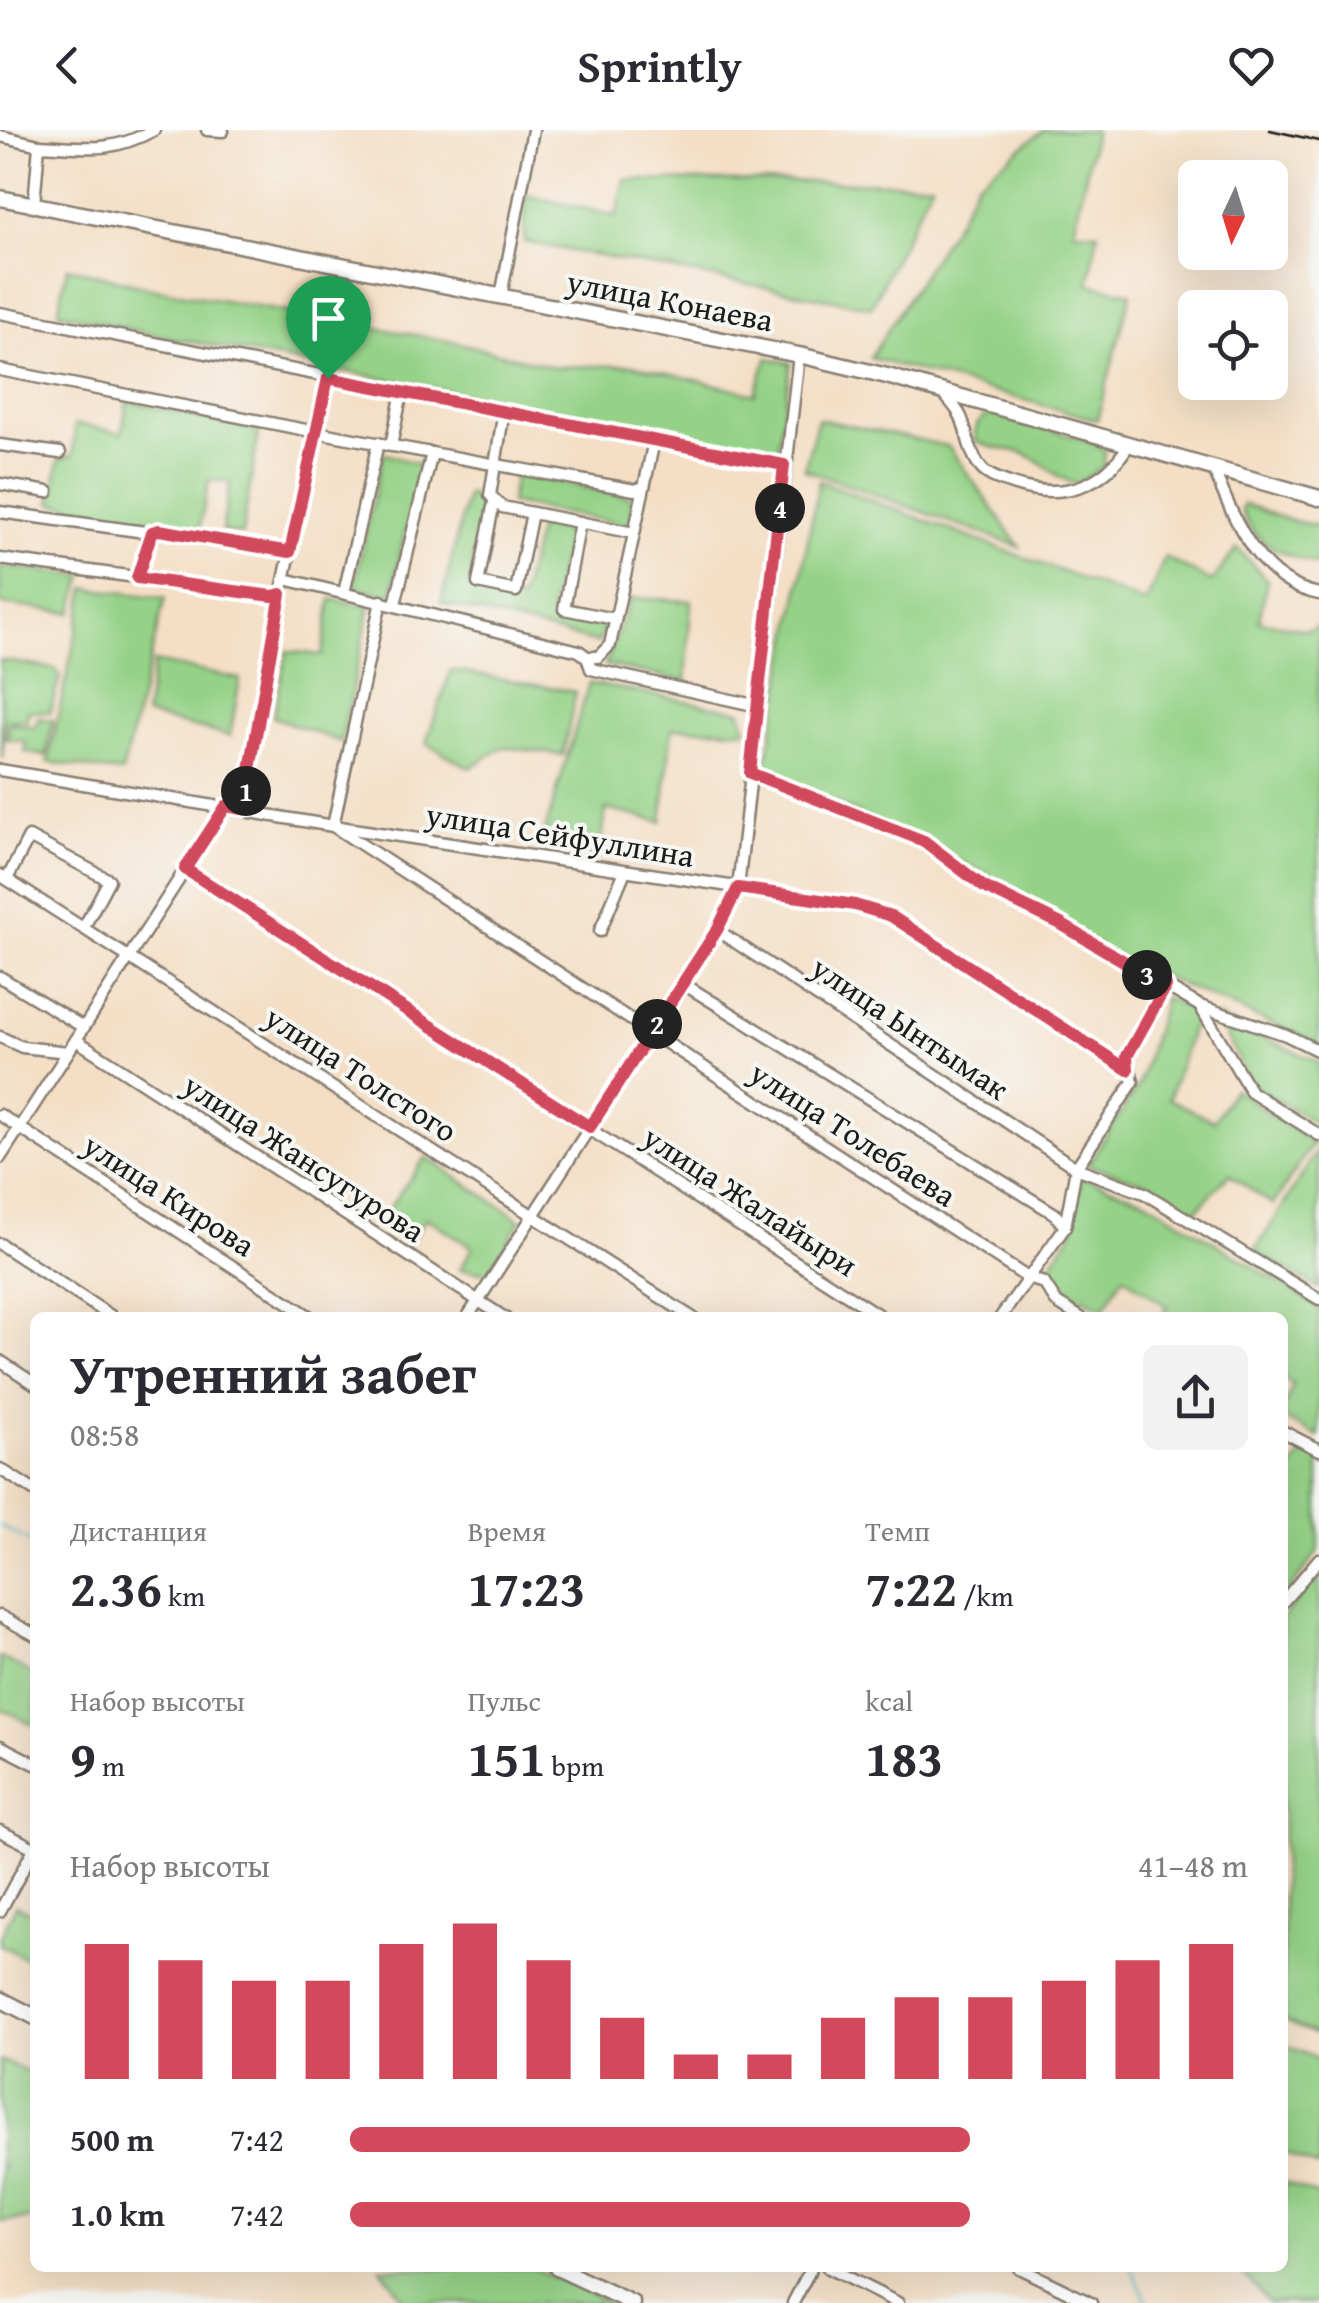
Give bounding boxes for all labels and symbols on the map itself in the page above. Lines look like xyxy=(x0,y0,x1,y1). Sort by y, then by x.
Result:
north arrow xyxy=(1178,160,1288,270)
street label: улица Конаева xyxy=(562,257,778,344)
pin xyxy=(286,276,371,379)
pin: 4 xyxy=(755,483,805,533)
pin: 1 xyxy=(221,766,271,816)
street label: улица Сейфуллина xyxy=(422,790,698,879)
street label: улица Ынтымак xyxy=(801,943,1019,1111)
pin: 3 xyxy=(1122,950,1172,1000)
street label: улица Толстого xyxy=(255,993,467,1154)
pin: 2 xyxy=(632,999,682,1049)
street label: улица Толебаева xyxy=(740,1049,966,1218)
street label: улица Жансугурова xyxy=(173,1061,435,1254)
street label: улица Жалайыри xyxy=(633,1113,867,1288)
street label: улица Кирова xyxy=(73,1121,265,1268)

